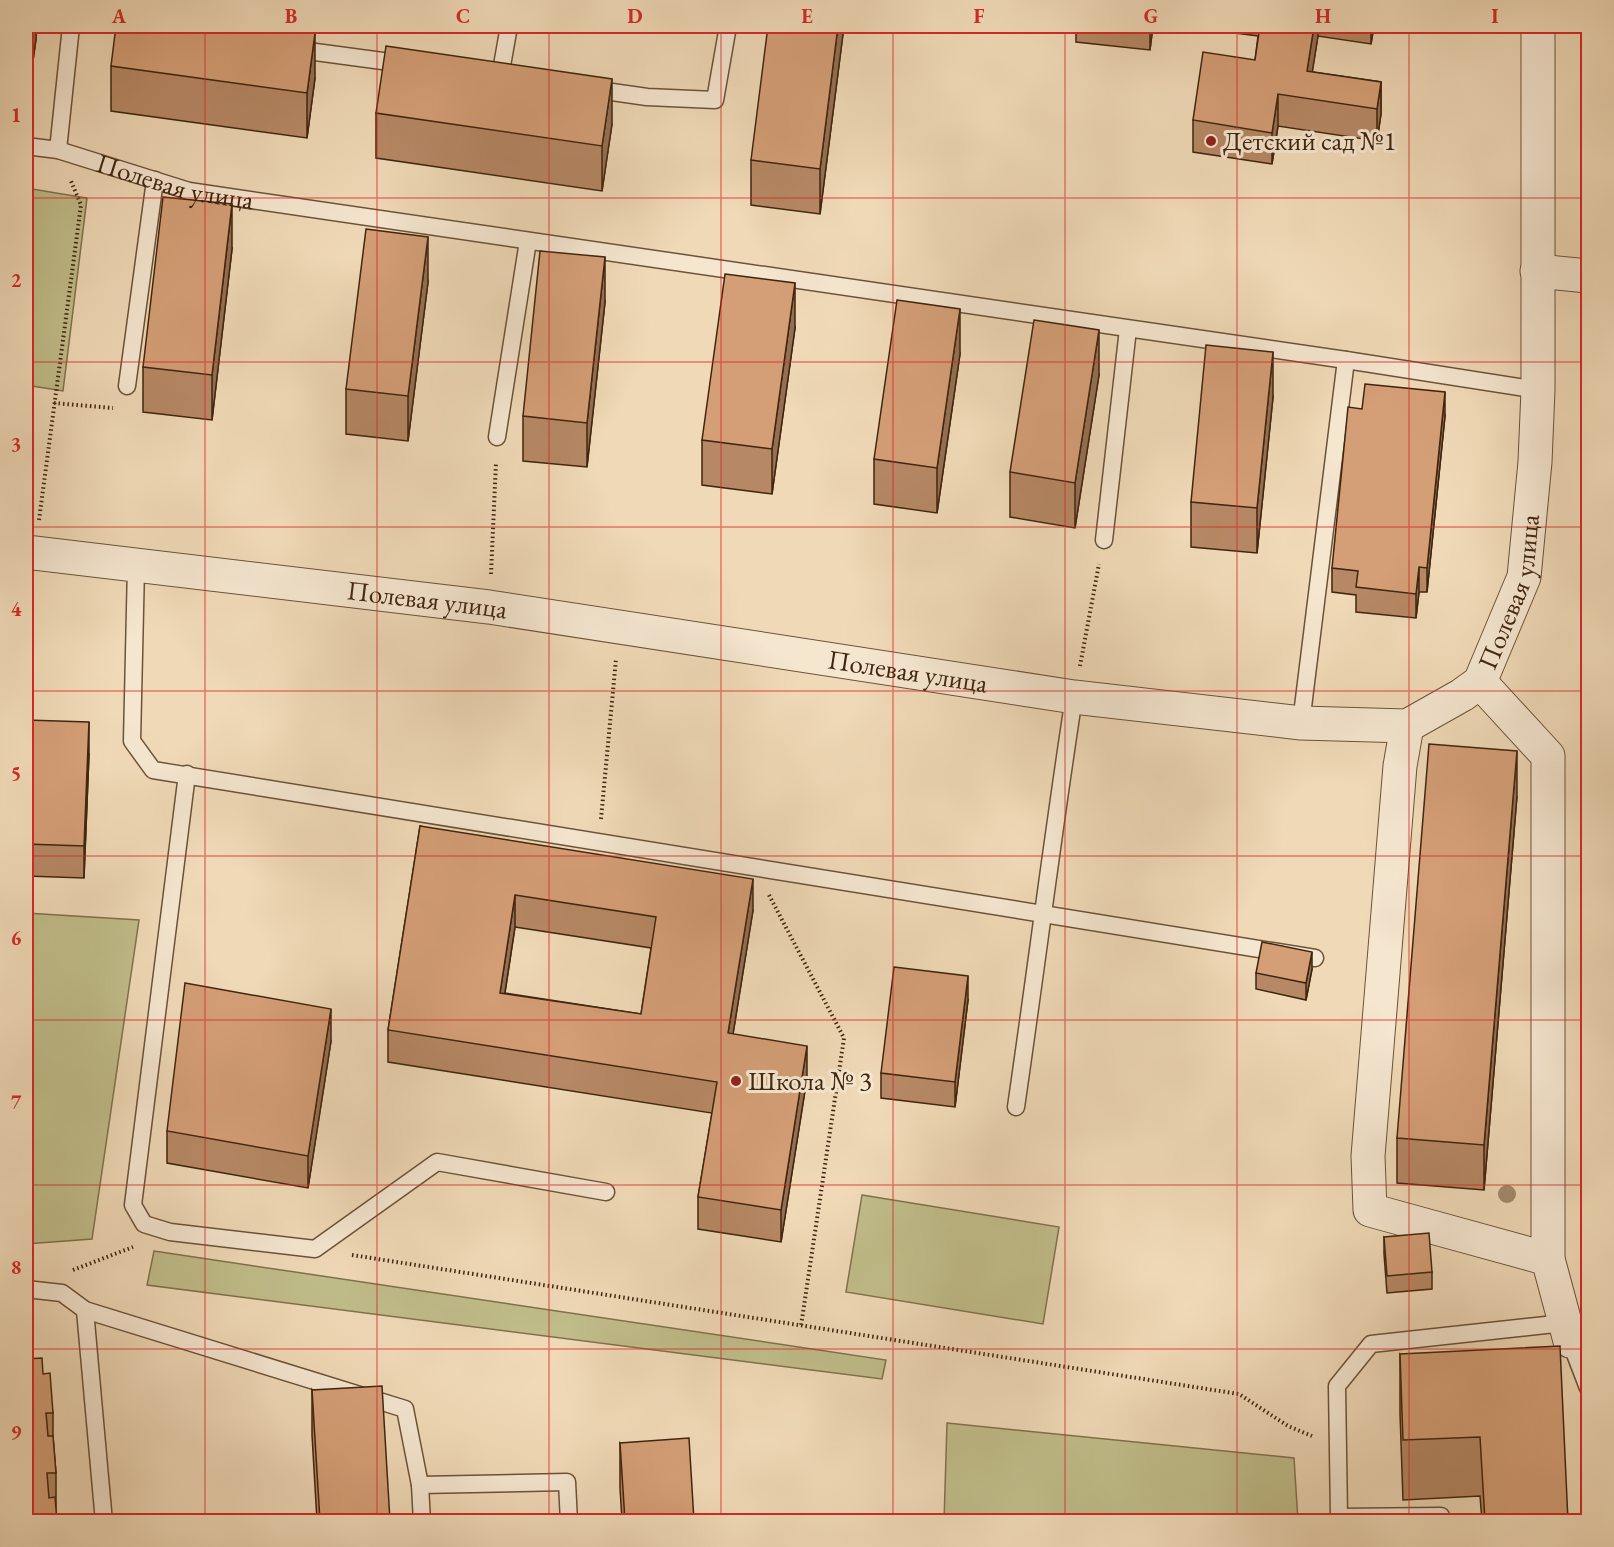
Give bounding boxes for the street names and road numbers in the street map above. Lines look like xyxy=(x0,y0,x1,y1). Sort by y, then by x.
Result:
street label: Полевая улица xyxy=(92,145,256,217)
street label: Полевая улица xyxy=(1469,513,1547,674)
street label: Полевая улица xyxy=(345,572,510,627)
street label: Полевая улица xyxy=(825,641,991,701)

